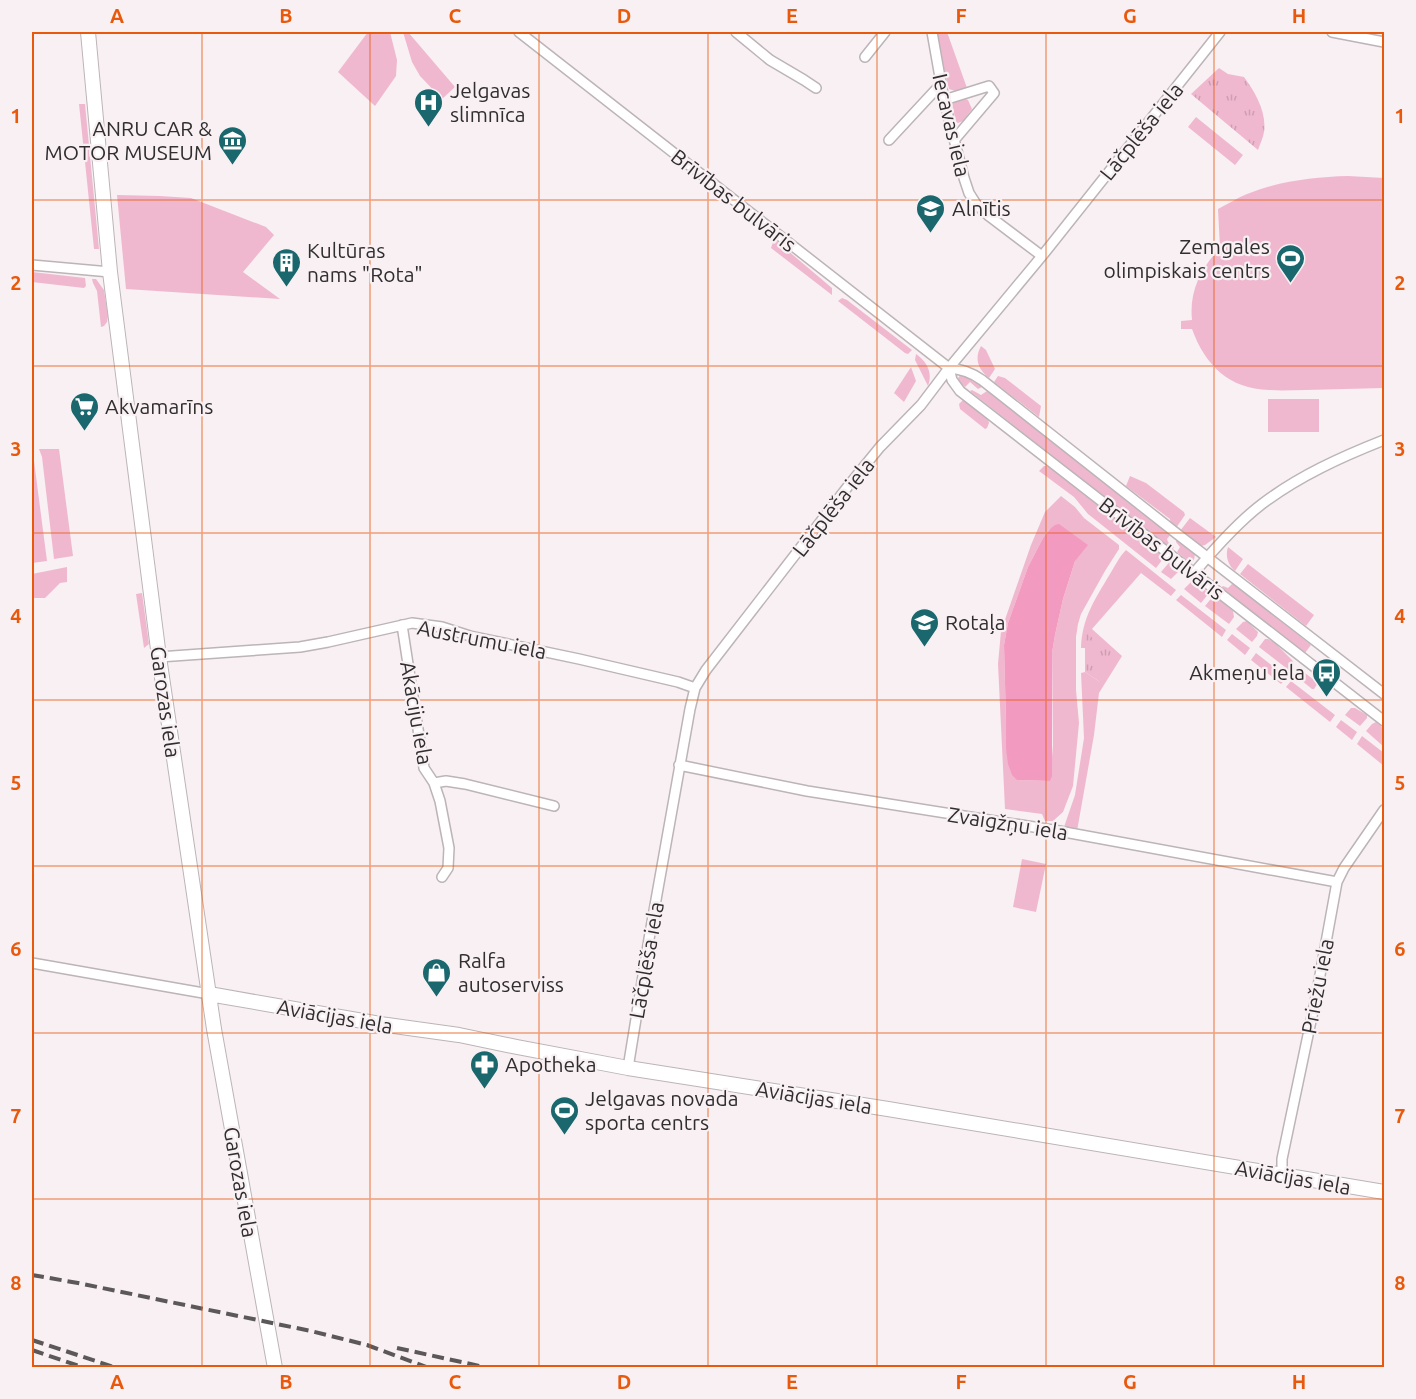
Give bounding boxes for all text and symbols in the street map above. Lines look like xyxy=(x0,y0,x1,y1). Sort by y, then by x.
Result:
text: A xyxy=(110,4,124,27)
text: B xyxy=(279,4,293,27)
text: C xyxy=(449,4,462,27)
text: D xyxy=(617,4,631,27)
text: E xyxy=(786,4,798,27)
text: F xyxy=(955,4,967,27)
text: G xyxy=(1123,4,1137,27)
text: H xyxy=(1292,4,1306,27)
street label: Iecavas iela xyxy=(928,71,976,179)
street label: Lāčplēša iela xyxy=(1094,77,1188,185)
place label: Jelgavas slimnīca xyxy=(450,78,530,126)
hospital icon: Jelgavas slimnīca xyxy=(413,86,445,128)
text: 1 xyxy=(10,104,22,127)
text: 1 xyxy=(1394,104,1406,127)
place label: ANRU CAR & MOTOR MUSEUM xyxy=(45,116,212,164)
museum icon: ANRU CAR & MOTOR MUSEUM xyxy=(217,124,249,166)
street label: Brīvības bulvāris xyxy=(667,144,801,256)
school or university icon: Alnītis xyxy=(915,192,947,234)
place label: Alnītis xyxy=(952,196,1011,220)
place label: Zemgales olimpiskais centrs xyxy=(1103,234,1270,282)
place label: Kultūras nams "Rota" xyxy=(307,238,423,286)
sports icon: Zemgales olimpiskais centrs xyxy=(1275,242,1307,284)
building icon: Kultūras nams "Rota" xyxy=(270,246,302,288)
text: 2 xyxy=(10,271,22,294)
text: 2 xyxy=(1394,271,1406,294)
supermarket icon: Akvamarīns xyxy=(68,390,100,432)
place label: Akvamarīns xyxy=(105,394,213,418)
text: 3 xyxy=(10,437,22,460)
text: 3 xyxy=(1394,437,1406,460)
street label: Lāčplēša iela xyxy=(787,453,879,561)
street label: Brīvības bulvāris xyxy=(1095,492,1229,604)
text: 4 xyxy=(10,604,22,627)
text: 4 xyxy=(1394,604,1406,627)
school or university icon: Rotaļa xyxy=(908,606,940,648)
place label: Rotaļa xyxy=(945,610,1006,634)
street label: Austrumu iela xyxy=(415,615,549,663)
street label: Garozas iela xyxy=(146,645,186,759)
bus stop icon: Akmeņu iela xyxy=(1310,656,1342,698)
street label: Akāciju iela xyxy=(396,659,438,767)
place label: Akmeņu iela xyxy=(1189,660,1305,684)
text: 5 xyxy=(10,771,22,794)
text: 5 xyxy=(1394,771,1406,794)
street label: Zvaigžņu iela xyxy=(946,802,1070,844)
street label: Lāčplēša iela xyxy=(624,900,668,1020)
street label: Priežu iela xyxy=(1296,936,1338,1036)
text: 6 xyxy=(10,937,22,960)
text: 6 xyxy=(1394,937,1406,960)
place label: Ralfa autoserviss xyxy=(458,948,564,996)
shop icon: Ralfa autoserviss xyxy=(421,956,453,998)
street label: Aviācijas iela xyxy=(275,994,395,1038)
pharmacy icon: Apotheka xyxy=(468,1048,500,1090)
place label: Apotheka xyxy=(505,1052,596,1076)
street label: Aviācijas iela xyxy=(754,1076,874,1118)
place label: Jelgavas novada sporta centrs xyxy=(585,1086,739,1134)
sports icon: Jelgavas novada sporta centrs xyxy=(548,1094,580,1136)
text: 7 xyxy=(10,1104,22,1127)
text: 7 xyxy=(1394,1104,1406,1127)
street label: Garozas iela xyxy=(219,1125,263,1239)
street label: Aviācijas iela xyxy=(1233,1155,1353,1199)
text: 8 xyxy=(10,1271,22,1294)
text: 8 xyxy=(1394,1271,1406,1294)
text: A xyxy=(110,1370,124,1393)
text: B xyxy=(279,1370,293,1393)
text: C xyxy=(449,1370,462,1393)
text: D xyxy=(617,1370,631,1393)
text: E xyxy=(786,1370,798,1393)
text: F xyxy=(955,1370,967,1393)
text: G xyxy=(1123,1370,1137,1393)
text: H xyxy=(1292,1370,1306,1393)

